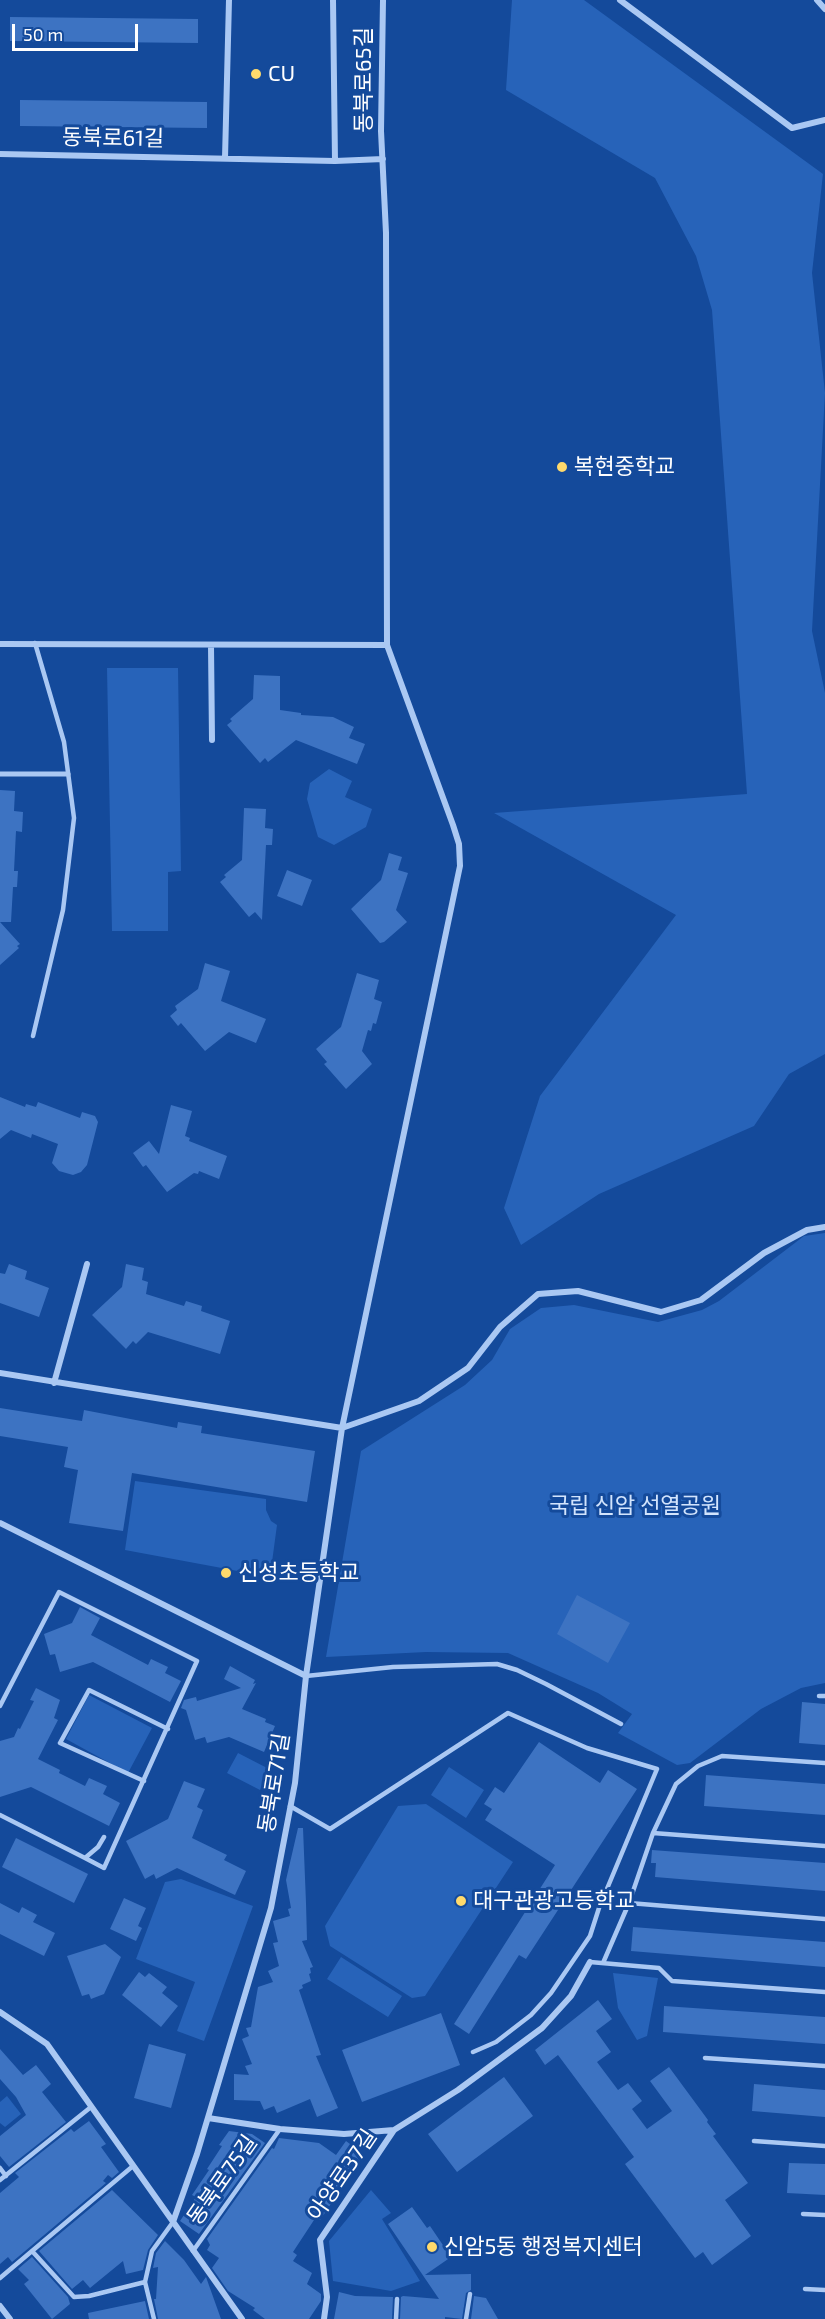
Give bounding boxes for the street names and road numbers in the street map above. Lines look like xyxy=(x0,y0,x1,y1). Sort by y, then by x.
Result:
street label: 동북로65길 xyxy=(351,27,377,133)
street label: 동북로61길 xyxy=(62,124,164,152)
street label: 동북로71길 xyxy=(253,1731,295,1835)
street label: 아양로37길 xyxy=(302,2124,382,2226)
street label: 동북로75길 xyxy=(181,2130,263,2230)

